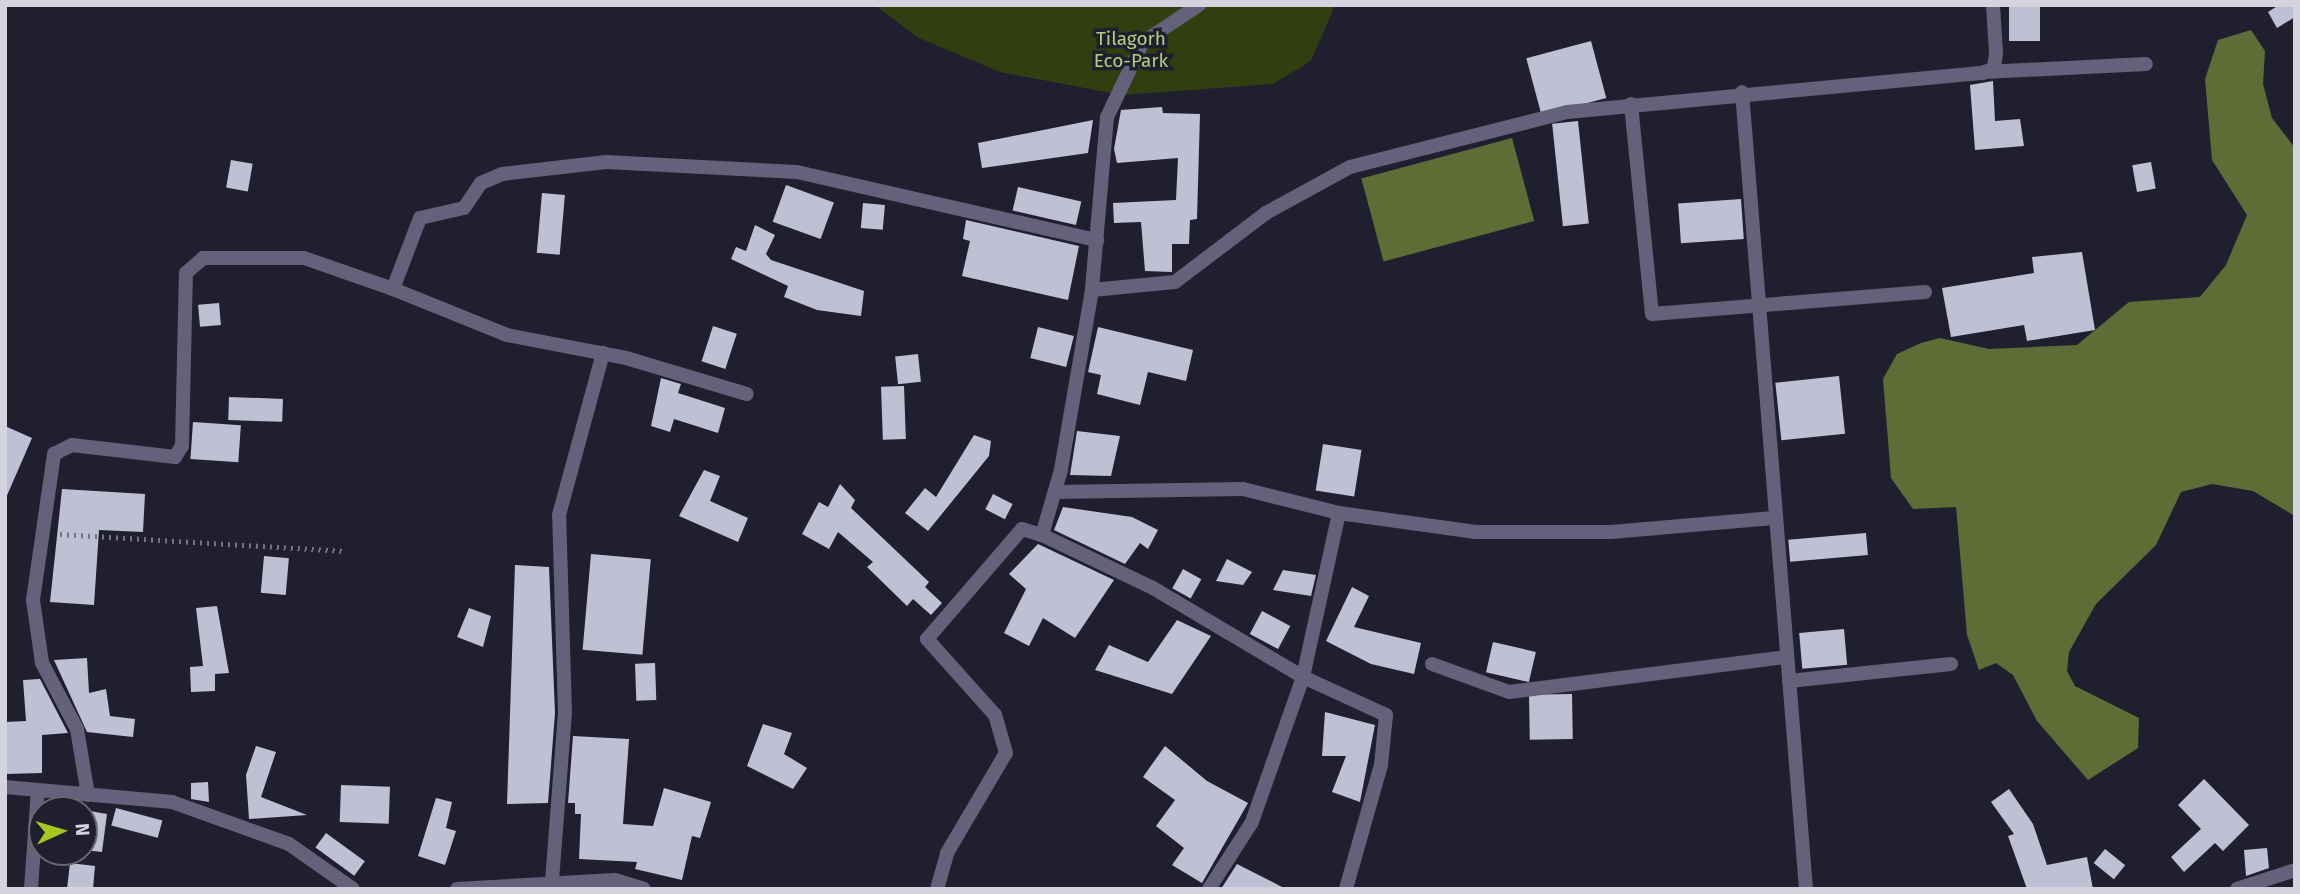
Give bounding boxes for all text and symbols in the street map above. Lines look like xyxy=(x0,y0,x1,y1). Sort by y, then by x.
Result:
park label: Tilagorh Eco-Park xyxy=(1094,28,1168,72)
north arrow xyxy=(28,796,98,866)
text: N xyxy=(71,823,94,837)

